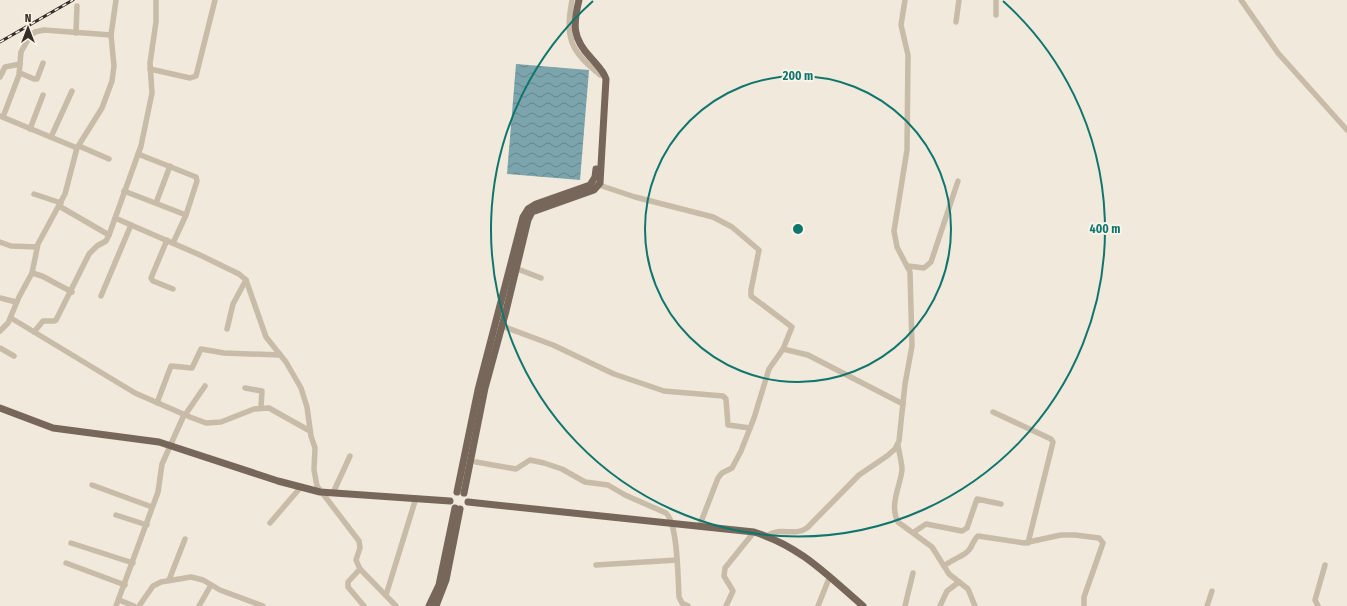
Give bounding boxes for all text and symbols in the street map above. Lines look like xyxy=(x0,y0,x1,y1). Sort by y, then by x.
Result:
north arrow xyxy=(8,8,48,48)
text: N xyxy=(25,12,31,25)
text: 200 m xyxy=(782,69,813,83)
centre of rings xyxy=(791,222,805,236)
text: 400 m xyxy=(1090,222,1120,236)

